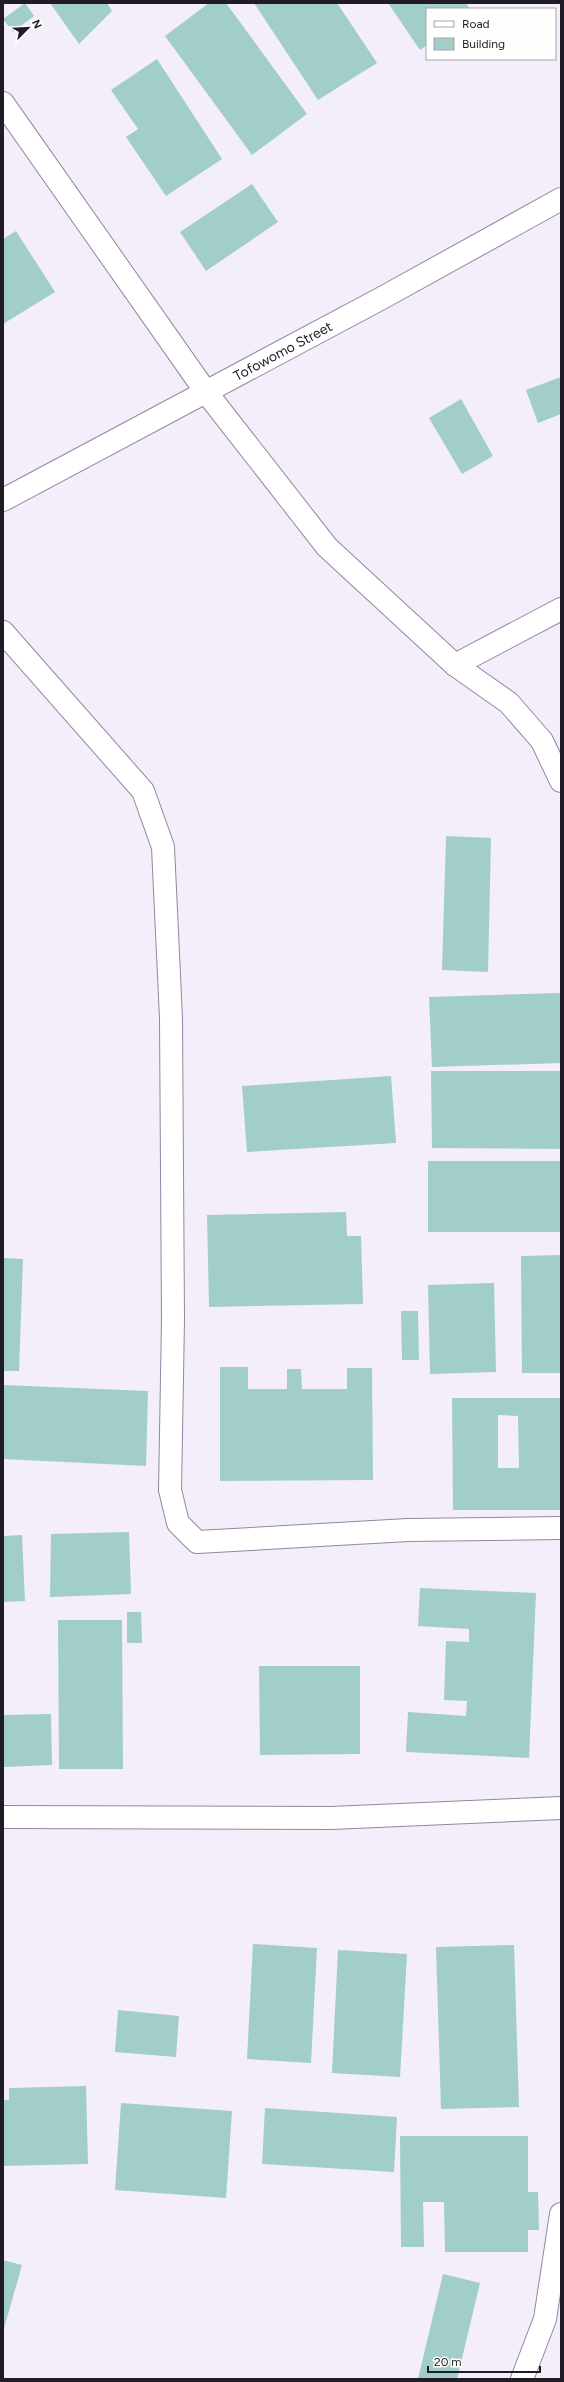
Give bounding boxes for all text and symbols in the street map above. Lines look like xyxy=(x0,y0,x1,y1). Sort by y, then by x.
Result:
north arrow xyxy=(8,8,48,48)
legend xyxy=(426,8,556,60)
text: Road xyxy=(462,17,490,31)
text: N xyxy=(29,18,44,31)
text: Building xyxy=(462,37,505,51)
street label: Tofowomo Street xyxy=(231,318,335,385)
scale bar xyxy=(428,2348,540,2374)
text: 20 m xyxy=(434,2355,462,2369)

